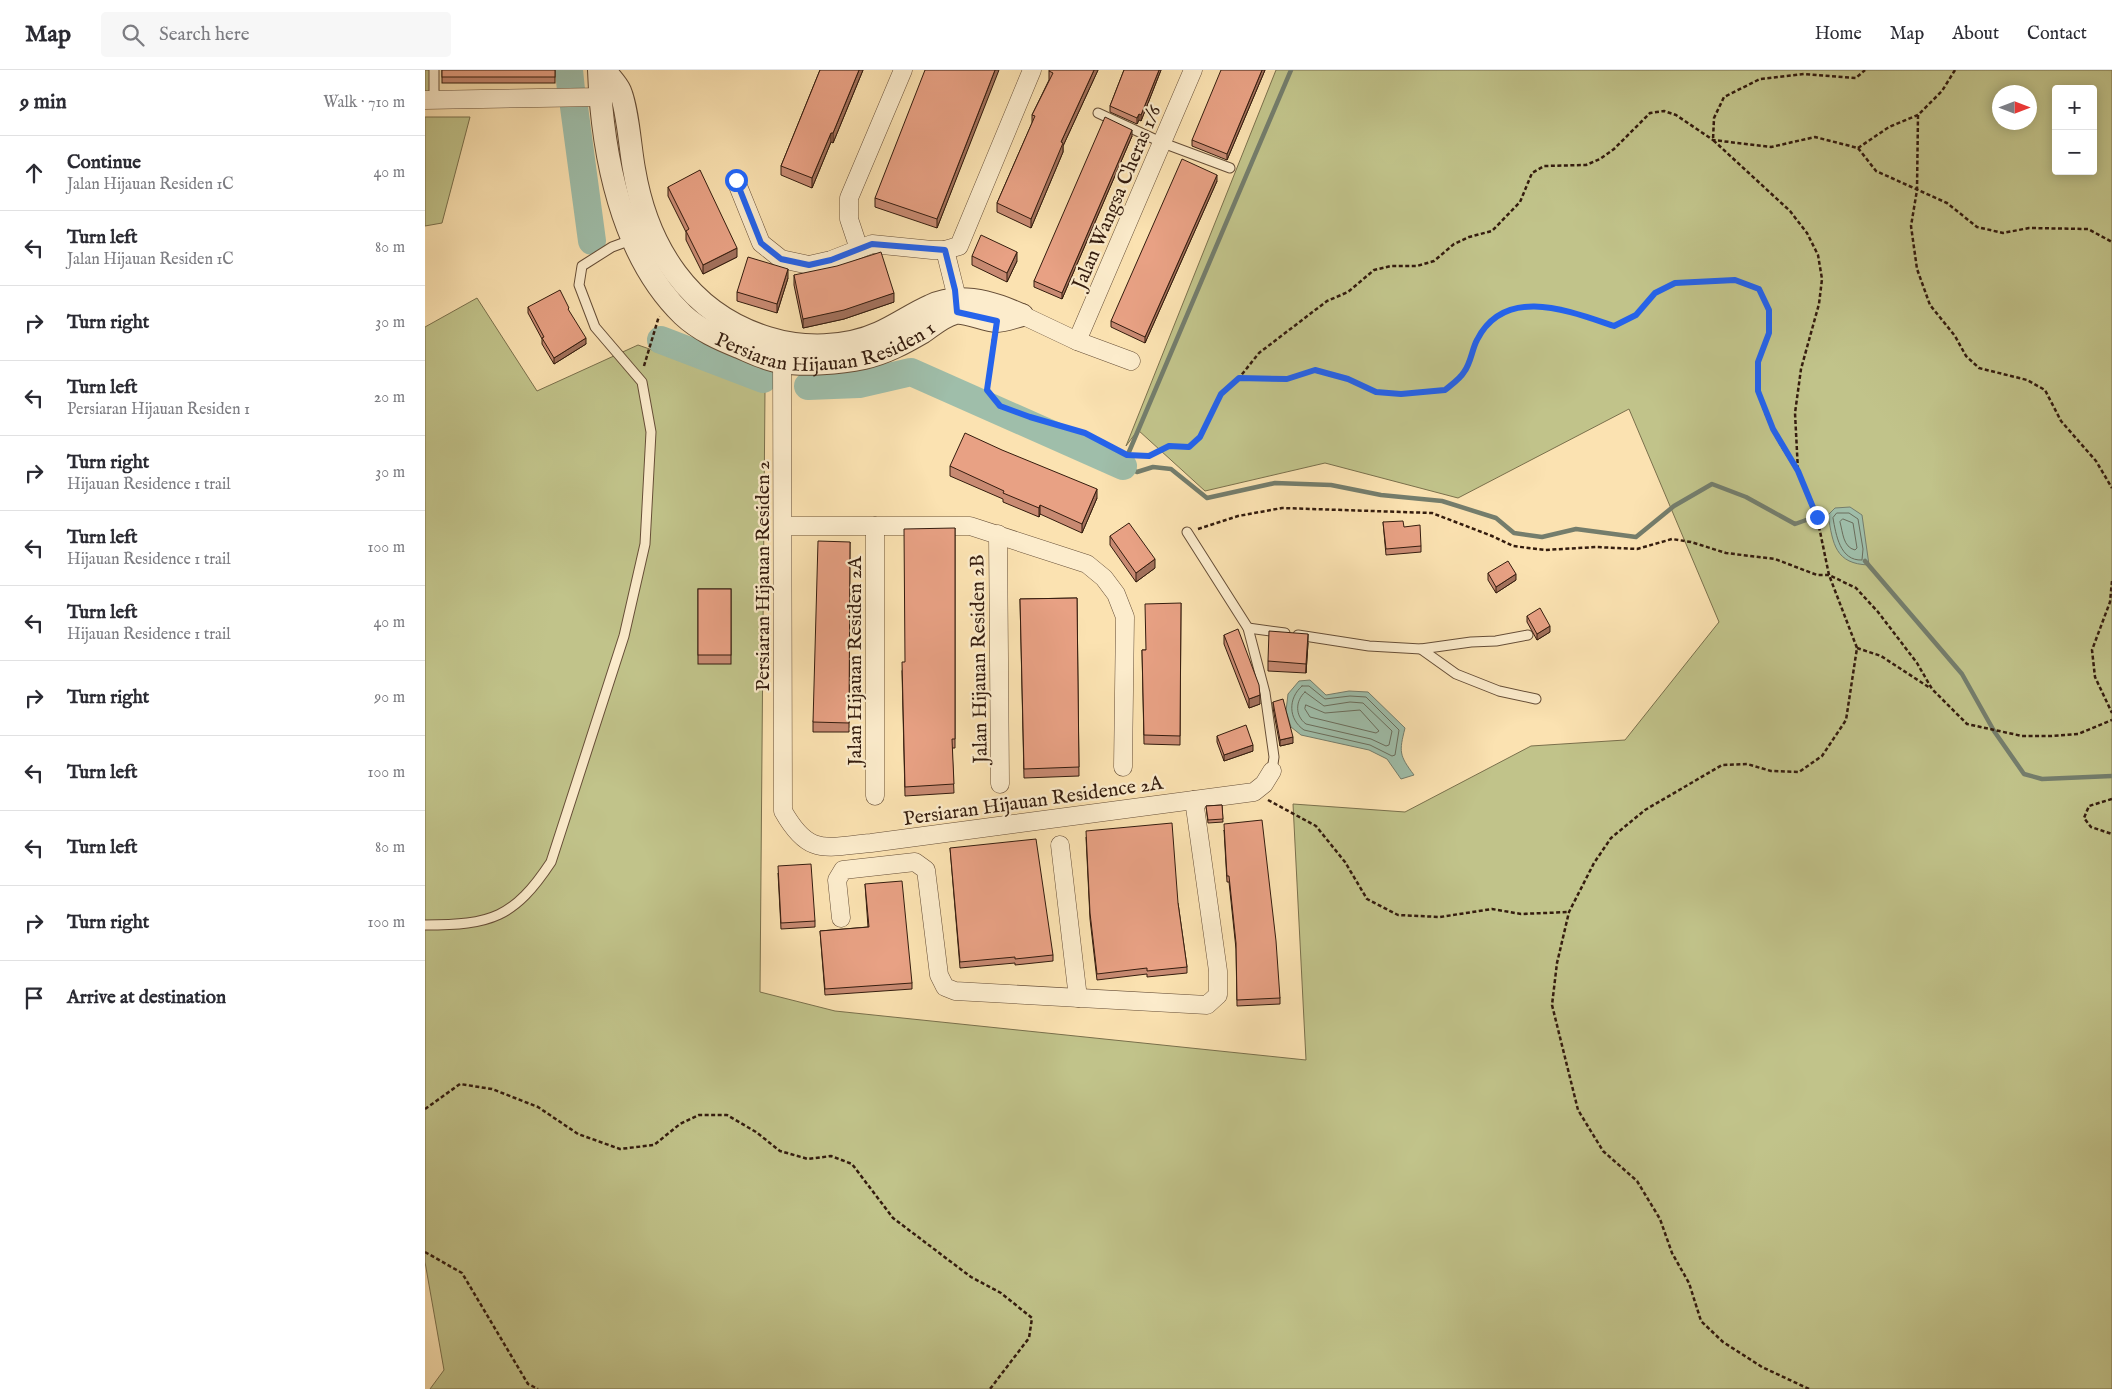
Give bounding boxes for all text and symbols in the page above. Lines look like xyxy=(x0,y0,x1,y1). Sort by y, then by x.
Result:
search box xyxy=(101,12,451,57)
text: Map xyxy=(25,19,71,50)
icon: search xyxy=(119,21,147,49)
text: Search here xyxy=(159,23,250,47)
text: Home xyxy=(1815,23,1862,46)
text: Map xyxy=(1890,23,1924,46)
text: About xyxy=(1952,23,1999,46)
text: Contact xyxy=(2027,23,2087,46)
north arrow xyxy=(1992,85,2037,130)
map controls xyxy=(2052,85,2097,175)
button: + xyxy=(2052,85,2097,130)
text: 9 min xyxy=(20,89,67,116)
text: Walk · 710 m xyxy=(323,93,405,113)
street label: Jalan Wangsa Cheras 1/6 xyxy=(1067,101,1168,295)
button: − xyxy=(2052,130,2097,175)
text: Continue xyxy=(67,151,141,175)
icon: ahead xyxy=(20,159,48,187)
text: 40 m xyxy=(373,163,405,183)
route start xyxy=(725,169,748,192)
text: Jalan Hijauan Residen 1C xyxy=(67,175,234,195)
text: Turn left xyxy=(67,226,138,250)
icon: left xyxy=(20,234,48,262)
text: 80 m xyxy=(375,238,405,258)
text: Jalan Hijauan Residen 1C xyxy=(67,250,234,270)
street label: Persiaran Hijauan Residen 1 xyxy=(709,308,939,344)
icon: right xyxy=(20,309,48,337)
text: Turn right xyxy=(67,311,149,335)
text: 30 m xyxy=(375,313,405,333)
text: Persiaran Hijauan Residen 1 xyxy=(711,316,941,378)
text: Turn left xyxy=(67,376,138,400)
icon: left xyxy=(20,384,48,412)
text: 20 m xyxy=(374,388,405,408)
text: Persiaran Hijauan Residen 1 xyxy=(67,400,250,420)
text: Turn right xyxy=(67,451,149,475)
icon: right xyxy=(20,459,48,487)
street label: Persiaran Hijauan Residen 2 xyxy=(751,461,776,691)
text: 30 m xyxy=(375,463,405,483)
text: Hijauan Residence 1 trail xyxy=(67,475,231,495)
route end xyxy=(1806,506,1829,529)
text: Turn left xyxy=(67,526,138,550)
icon: left xyxy=(20,534,48,562)
text: 100 m xyxy=(368,538,405,558)
text: Hijauan Residence 1 trail xyxy=(67,550,231,570)
street label: Jalan Hijauan Residen 2B xyxy=(965,554,994,766)
street label: Jalan Hijauan Residen 2A xyxy=(843,556,868,768)
text: Turn left xyxy=(67,601,138,625)
icon: left xyxy=(20,609,48,637)
text: 40 m xyxy=(373,613,405,633)
text: Hijauan Residence 1 trail xyxy=(67,625,231,645)
icon: right xyxy=(20,684,48,712)
text: Turn right xyxy=(67,686,149,710)
text: 90 m xyxy=(374,688,405,708)
icon: left xyxy=(20,759,48,787)
text: Turn left xyxy=(67,761,138,785)
text: 100 m xyxy=(368,763,405,783)
street label: Persiaran Hijauan Residence 2A xyxy=(902,771,1165,832)
icon: left xyxy=(20,834,48,862)
text: Turn left xyxy=(67,836,138,860)
text: 80 m xyxy=(375,838,405,858)
icon: right xyxy=(20,909,48,937)
text: Turn right xyxy=(67,911,149,935)
text: 100 m xyxy=(368,913,405,933)
icon: arrive xyxy=(20,984,48,1012)
text: Arrive at destination xyxy=(67,986,226,1010)

